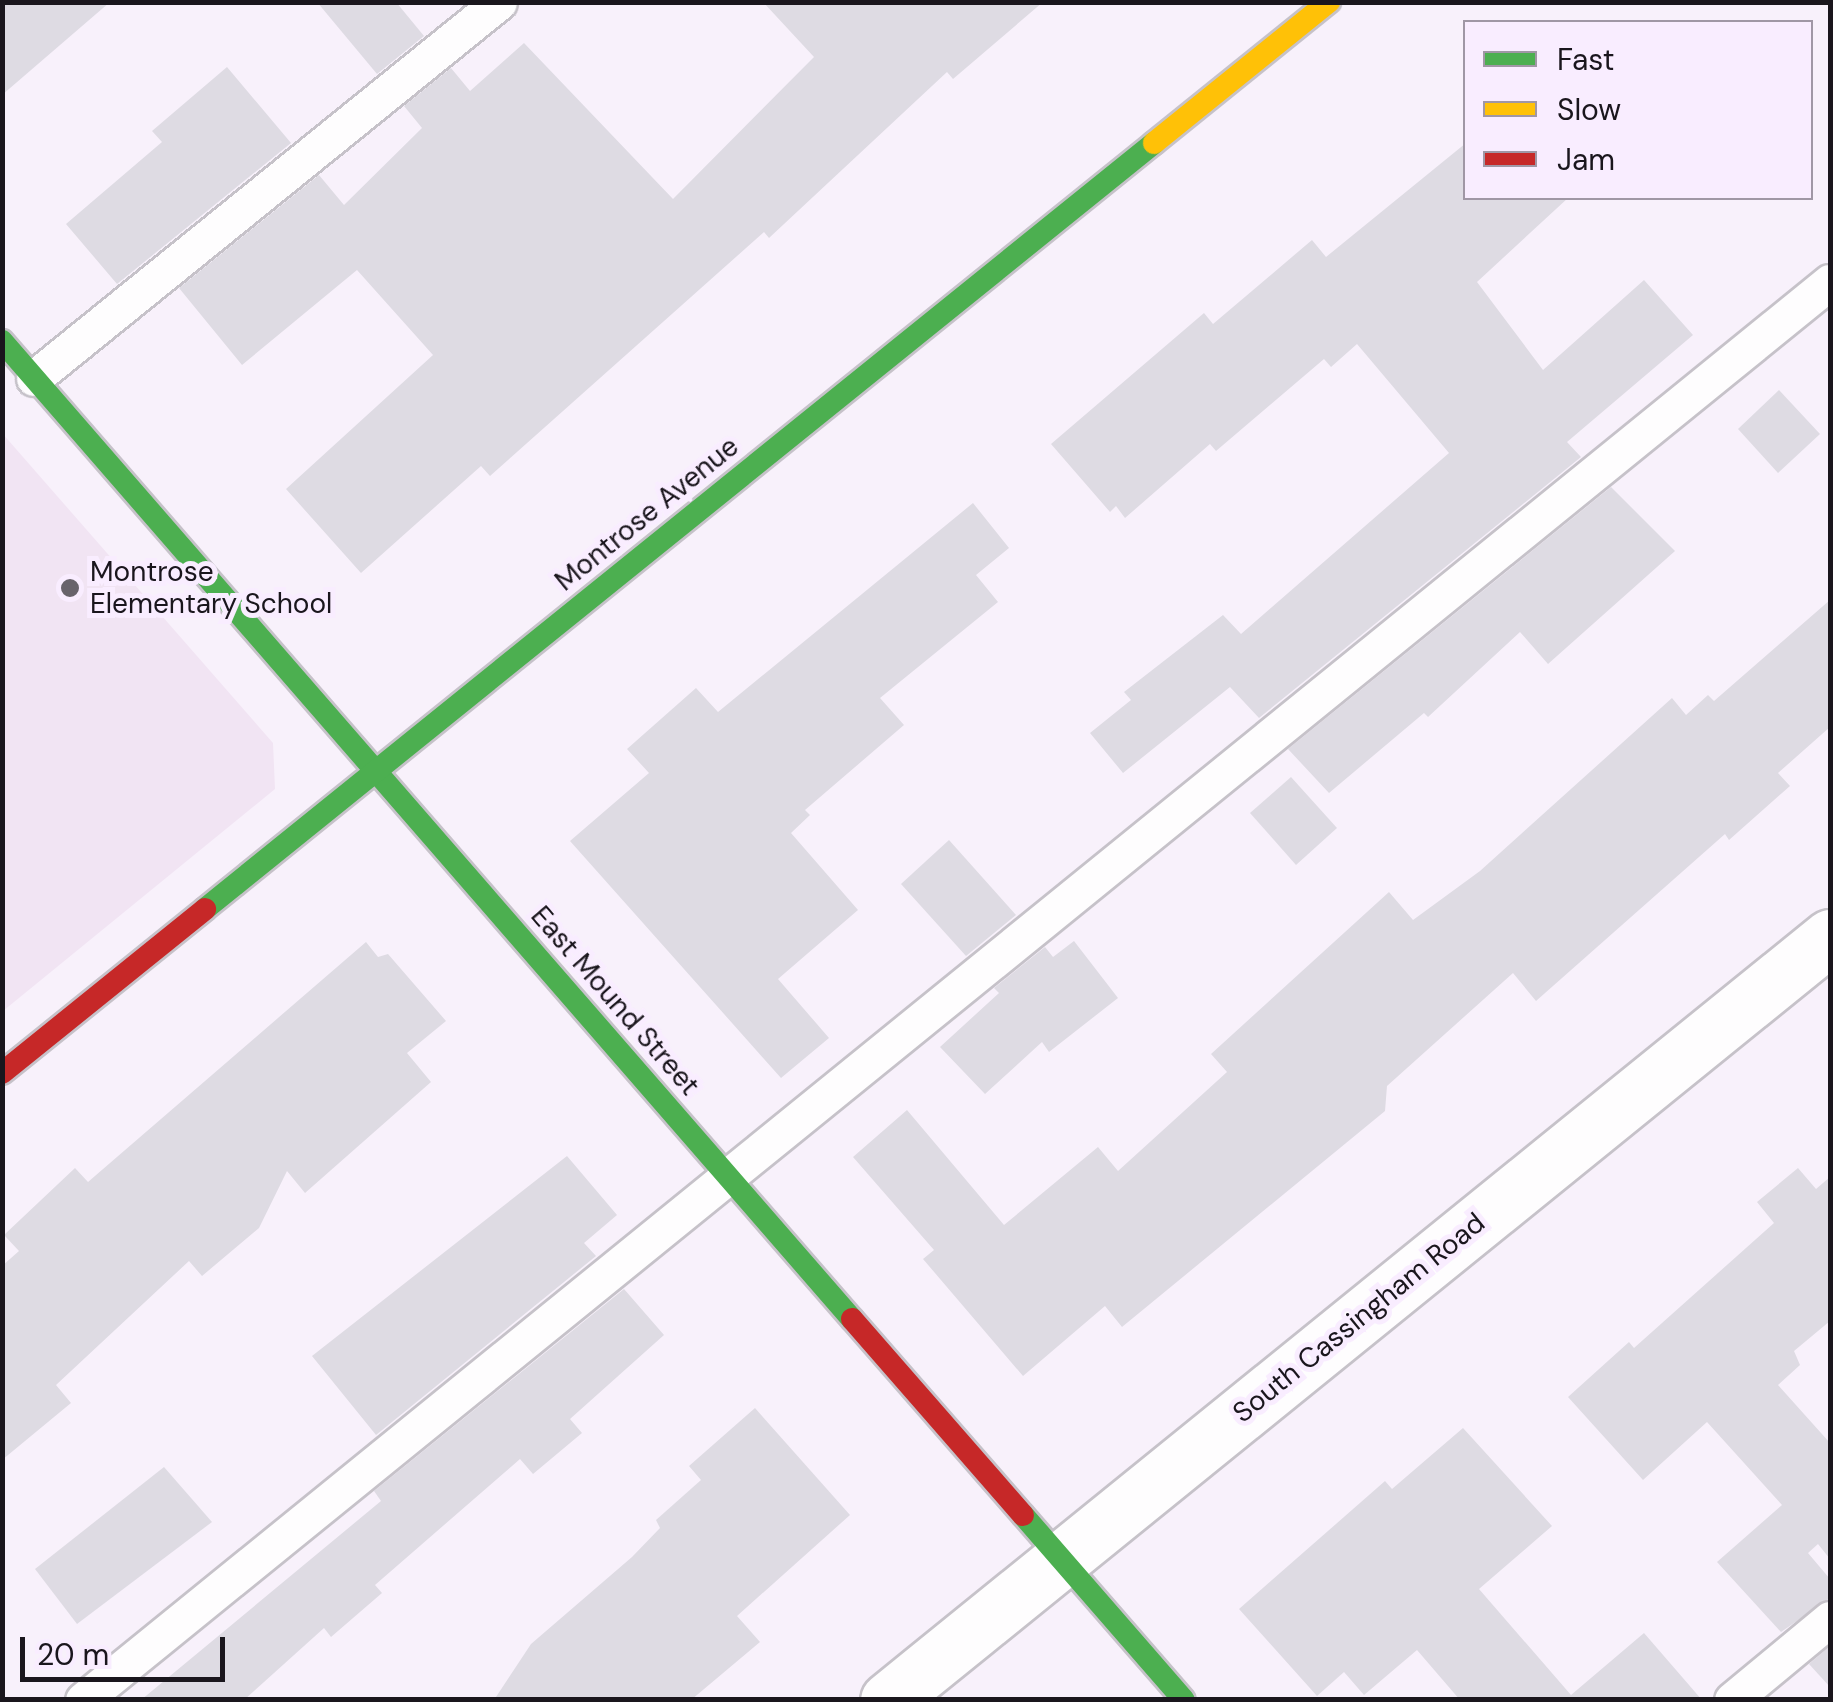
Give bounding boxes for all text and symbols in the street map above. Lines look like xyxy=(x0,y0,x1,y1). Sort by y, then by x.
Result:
legend xyxy=(1463,20,1813,200)
text: Fast xyxy=(1557,40,1615,79)
text: Slow xyxy=(1557,90,1621,129)
text: Jam xyxy=(1557,140,1615,179)
street label: Montrose Avenue xyxy=(549,430,745,598)
place label: Montrose Elementary School xyxy=(90,555,332,621)
marker: Montrose Elementary School xyxy=(59,577,81,599)
street label: East Mound Street xyxy=(524,900,706,1102)
street label: South Cassingham Road xyxy=(1226,1206,1492,1430)
scale bar xyxy=(25,1617,230,1679)
text: 20 m xyxy=(37,1635,109,1674)

